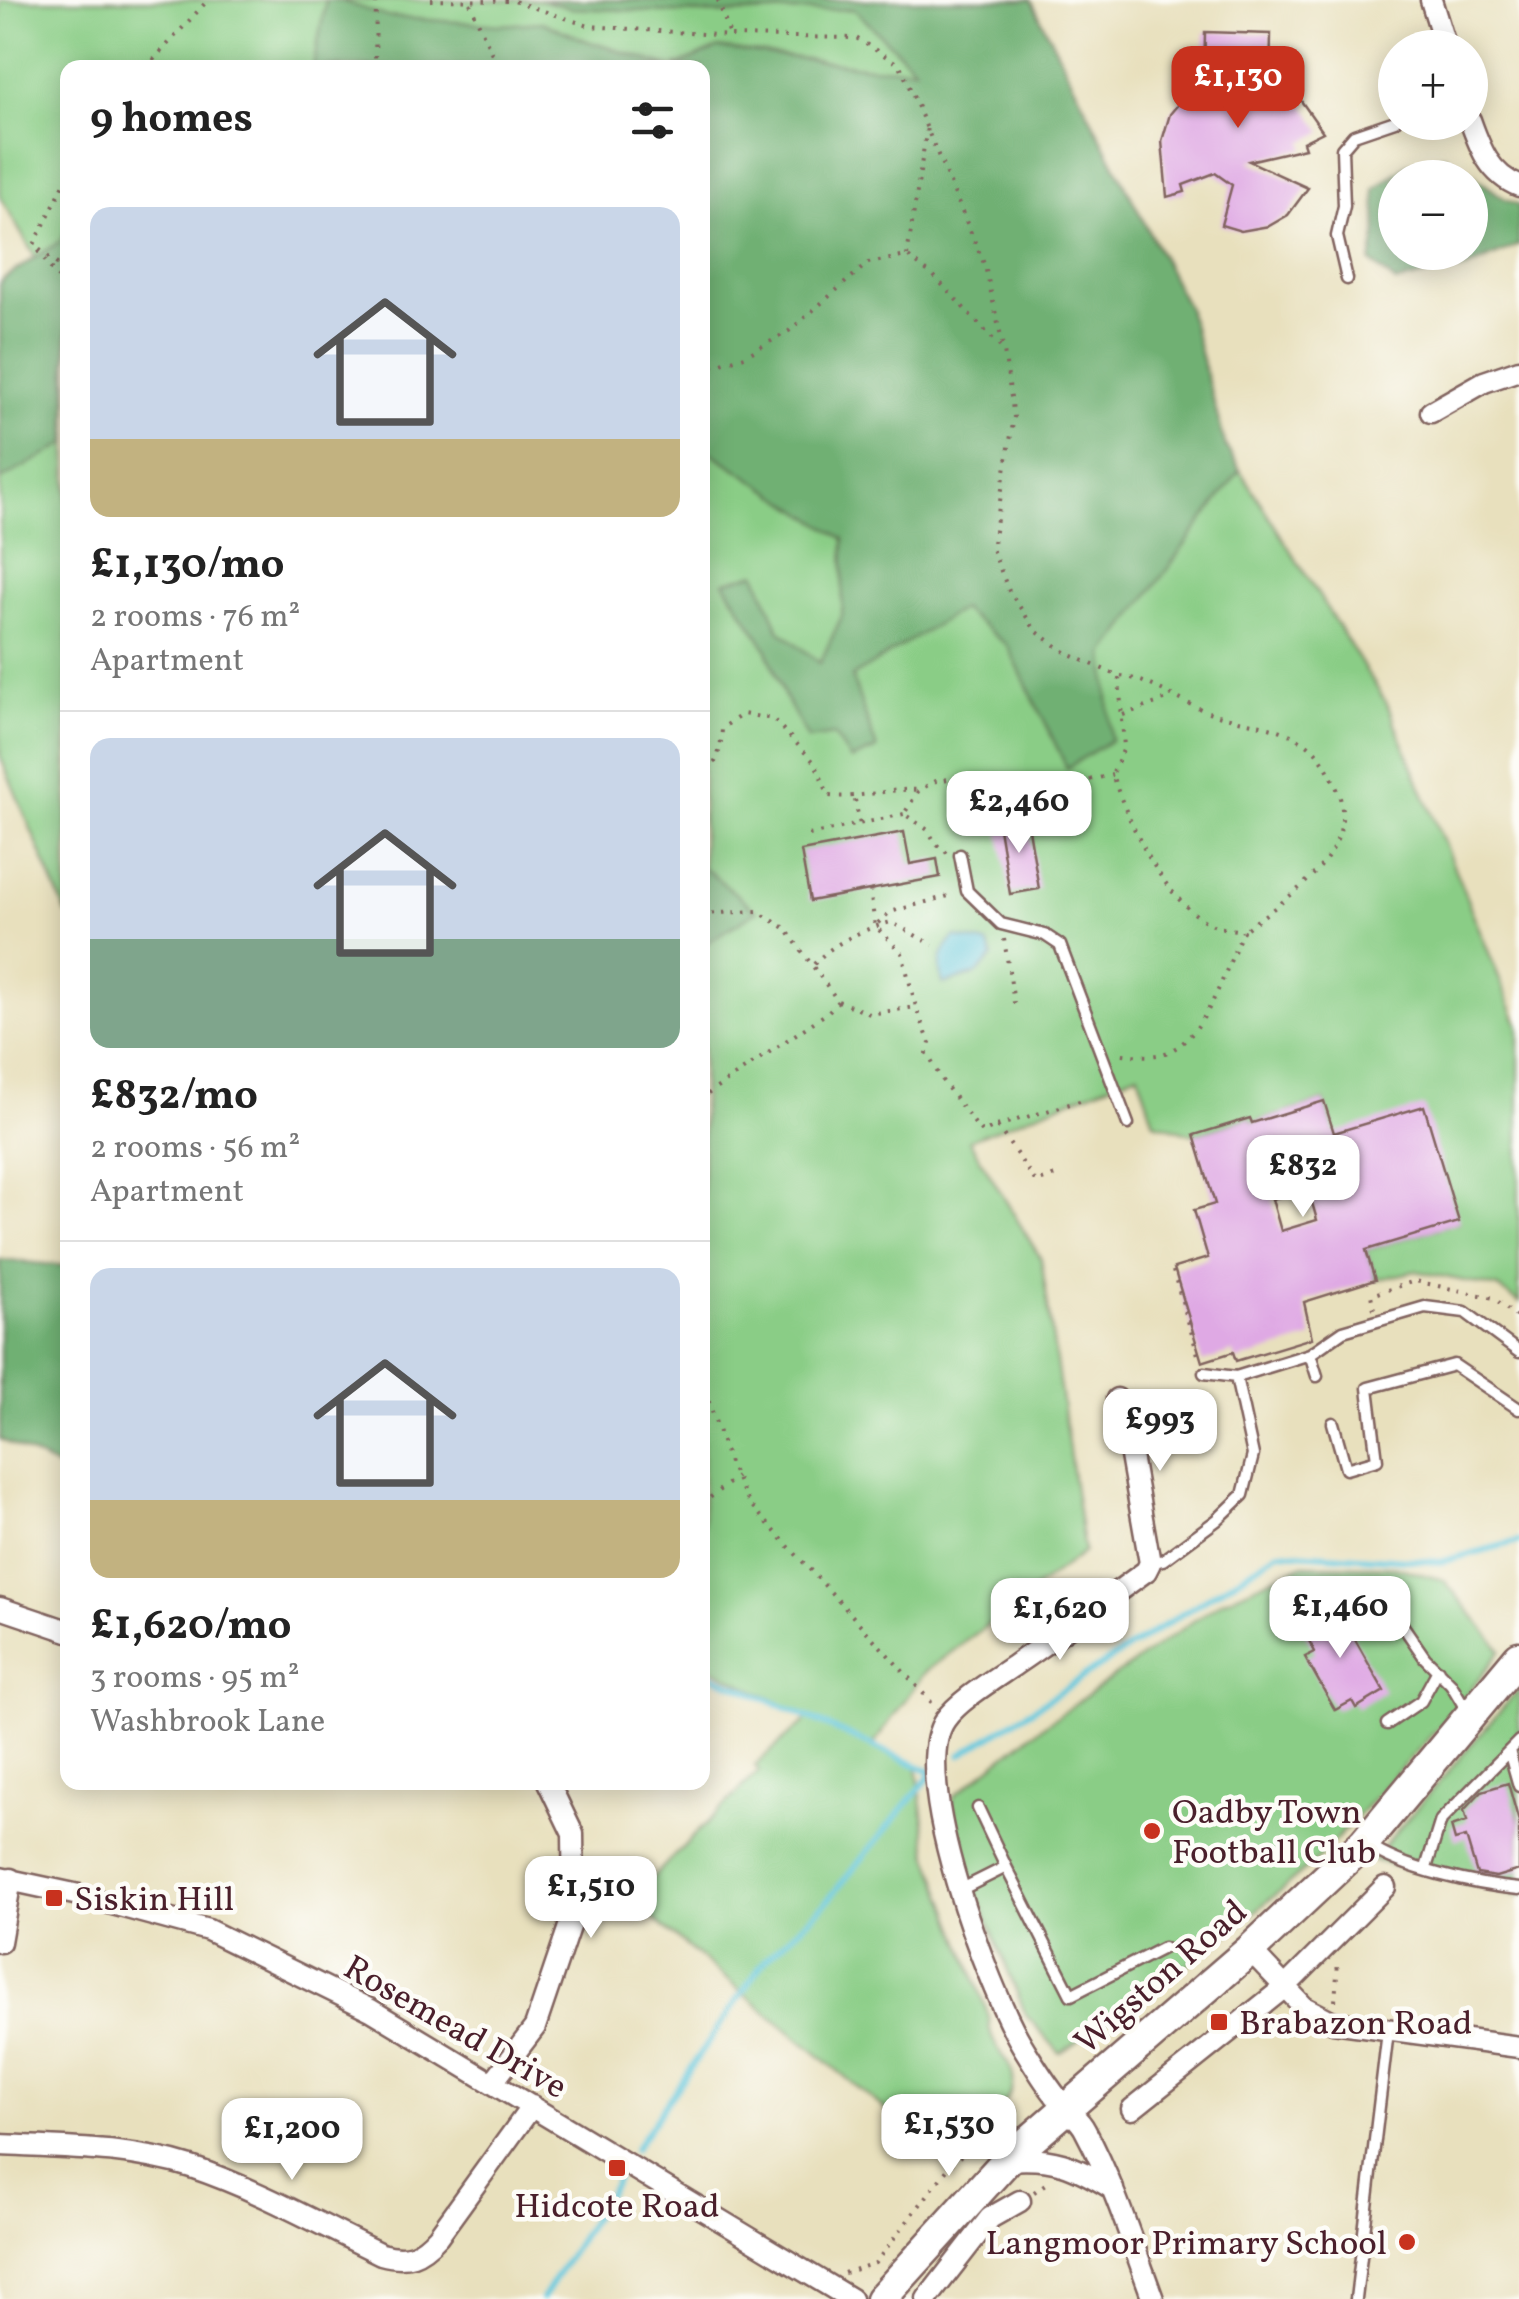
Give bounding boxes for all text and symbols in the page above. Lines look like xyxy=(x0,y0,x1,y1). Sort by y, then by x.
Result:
map controls xyxy=(1378,30,1488,270)
button: + xyxy=(1378,30,1488,140)
pin: £1,130 xyxy=(1157,46,1319,131)
text: £1,130 xyxy=(1193,56,1283,100)
text: 9 homes xyxy=(90,91,253,150)
icon: filters xyxy=(625,93,680,148)
button: − xyxy=(1378,160,1488,270)
icon: home xyxy=(295,272,475,452)
text: £1,130/mo xyxy=(90,537,284,596)
text: 2 rooms · 76 m² xyxy=(90,596,300,640)
text: Apartment xyxy=(90,640,244,684)
pin: £2,460 xyxy=(938,771,1100,856)
text: £2,460 xyxy=(969,781,1069,825)
icon: home xyxy=(295,803,475,983)
text: £832/mo xyxy=(90,1068,258,1127)
text: 2 rooms · 56 m² xyxy=(90,1127,300,1171)
pin: £832 xyxy=(1244,1135,1362,1220)
text: £832 xyxy=(1269,1145,1337,1189)
text: Apartment xyxy=(90,1171,244,1215)
icon: home xyxy=(295,1333,475,1513)
pin: £993 xyxy=(1101,1389,1219,1474)
text: £993 xyxy=(1125,1399,1195,1443)
pin: £1,460 xyxy=(1259,1576,1421,1661)
pin: £1,620 xyxy=(979,1578,1141,1663)
text: £1,460 xyxy=(1291,1586,1389,1630)
text: £1,620 xyxy=(1013,1588,1107,1632)
text: £1,620/mo xyxy=(90,1598,291,1657)
text: 3 rooms · 95 m² xyxy=(90,1657,300,1701)
text: Washbrook Lane xyxy=(90,1701,325,1745)
place label: Oadby Town Football Club xyxy=(1172,1790,1376,1878)
marker: Oadby Town Football Club xyxy=(1141,1820,1163,1842)
pin: £1,510 xyxy=(510,1856,672,1941)
text: £1,510 xyxy=(547,1866,635,1910)
place label: Siskin Hill xyxy=(74,1877,234,1925)
marker: Siskin Hill xyxy=(43,1887,65,1909)
street label: Wigston Road xyxy=(1065,1890,1259,2067)
street label: Rosemead Drive xyxy=(334,1945,575,2112)
place label: Brabazon Road xyxy=(1239,2001,1473,2049)
marker: Brabazon Road xyxy=(1208,2011,1230,2033)
pin: £1,530 xyxy=(868,2094,1030,2179)
pin: £1,200 xyxy=(211,2098,373,2183)
text: £1,530 xyxy=(903,2104,995,2148)
text: £1,200 xyxy=(244,2108,340,2152)
marker: Hidcote Road xyxy=(606,2157,628,2179)
place label: Hidcote Road xyxy=(514,2184,720,2232)
place label: Langmoor Primary School xyxy=(986,2221,1387,2269)
marker: Langmoor Primary School xyxy=(1396,2231,1418,2253)

